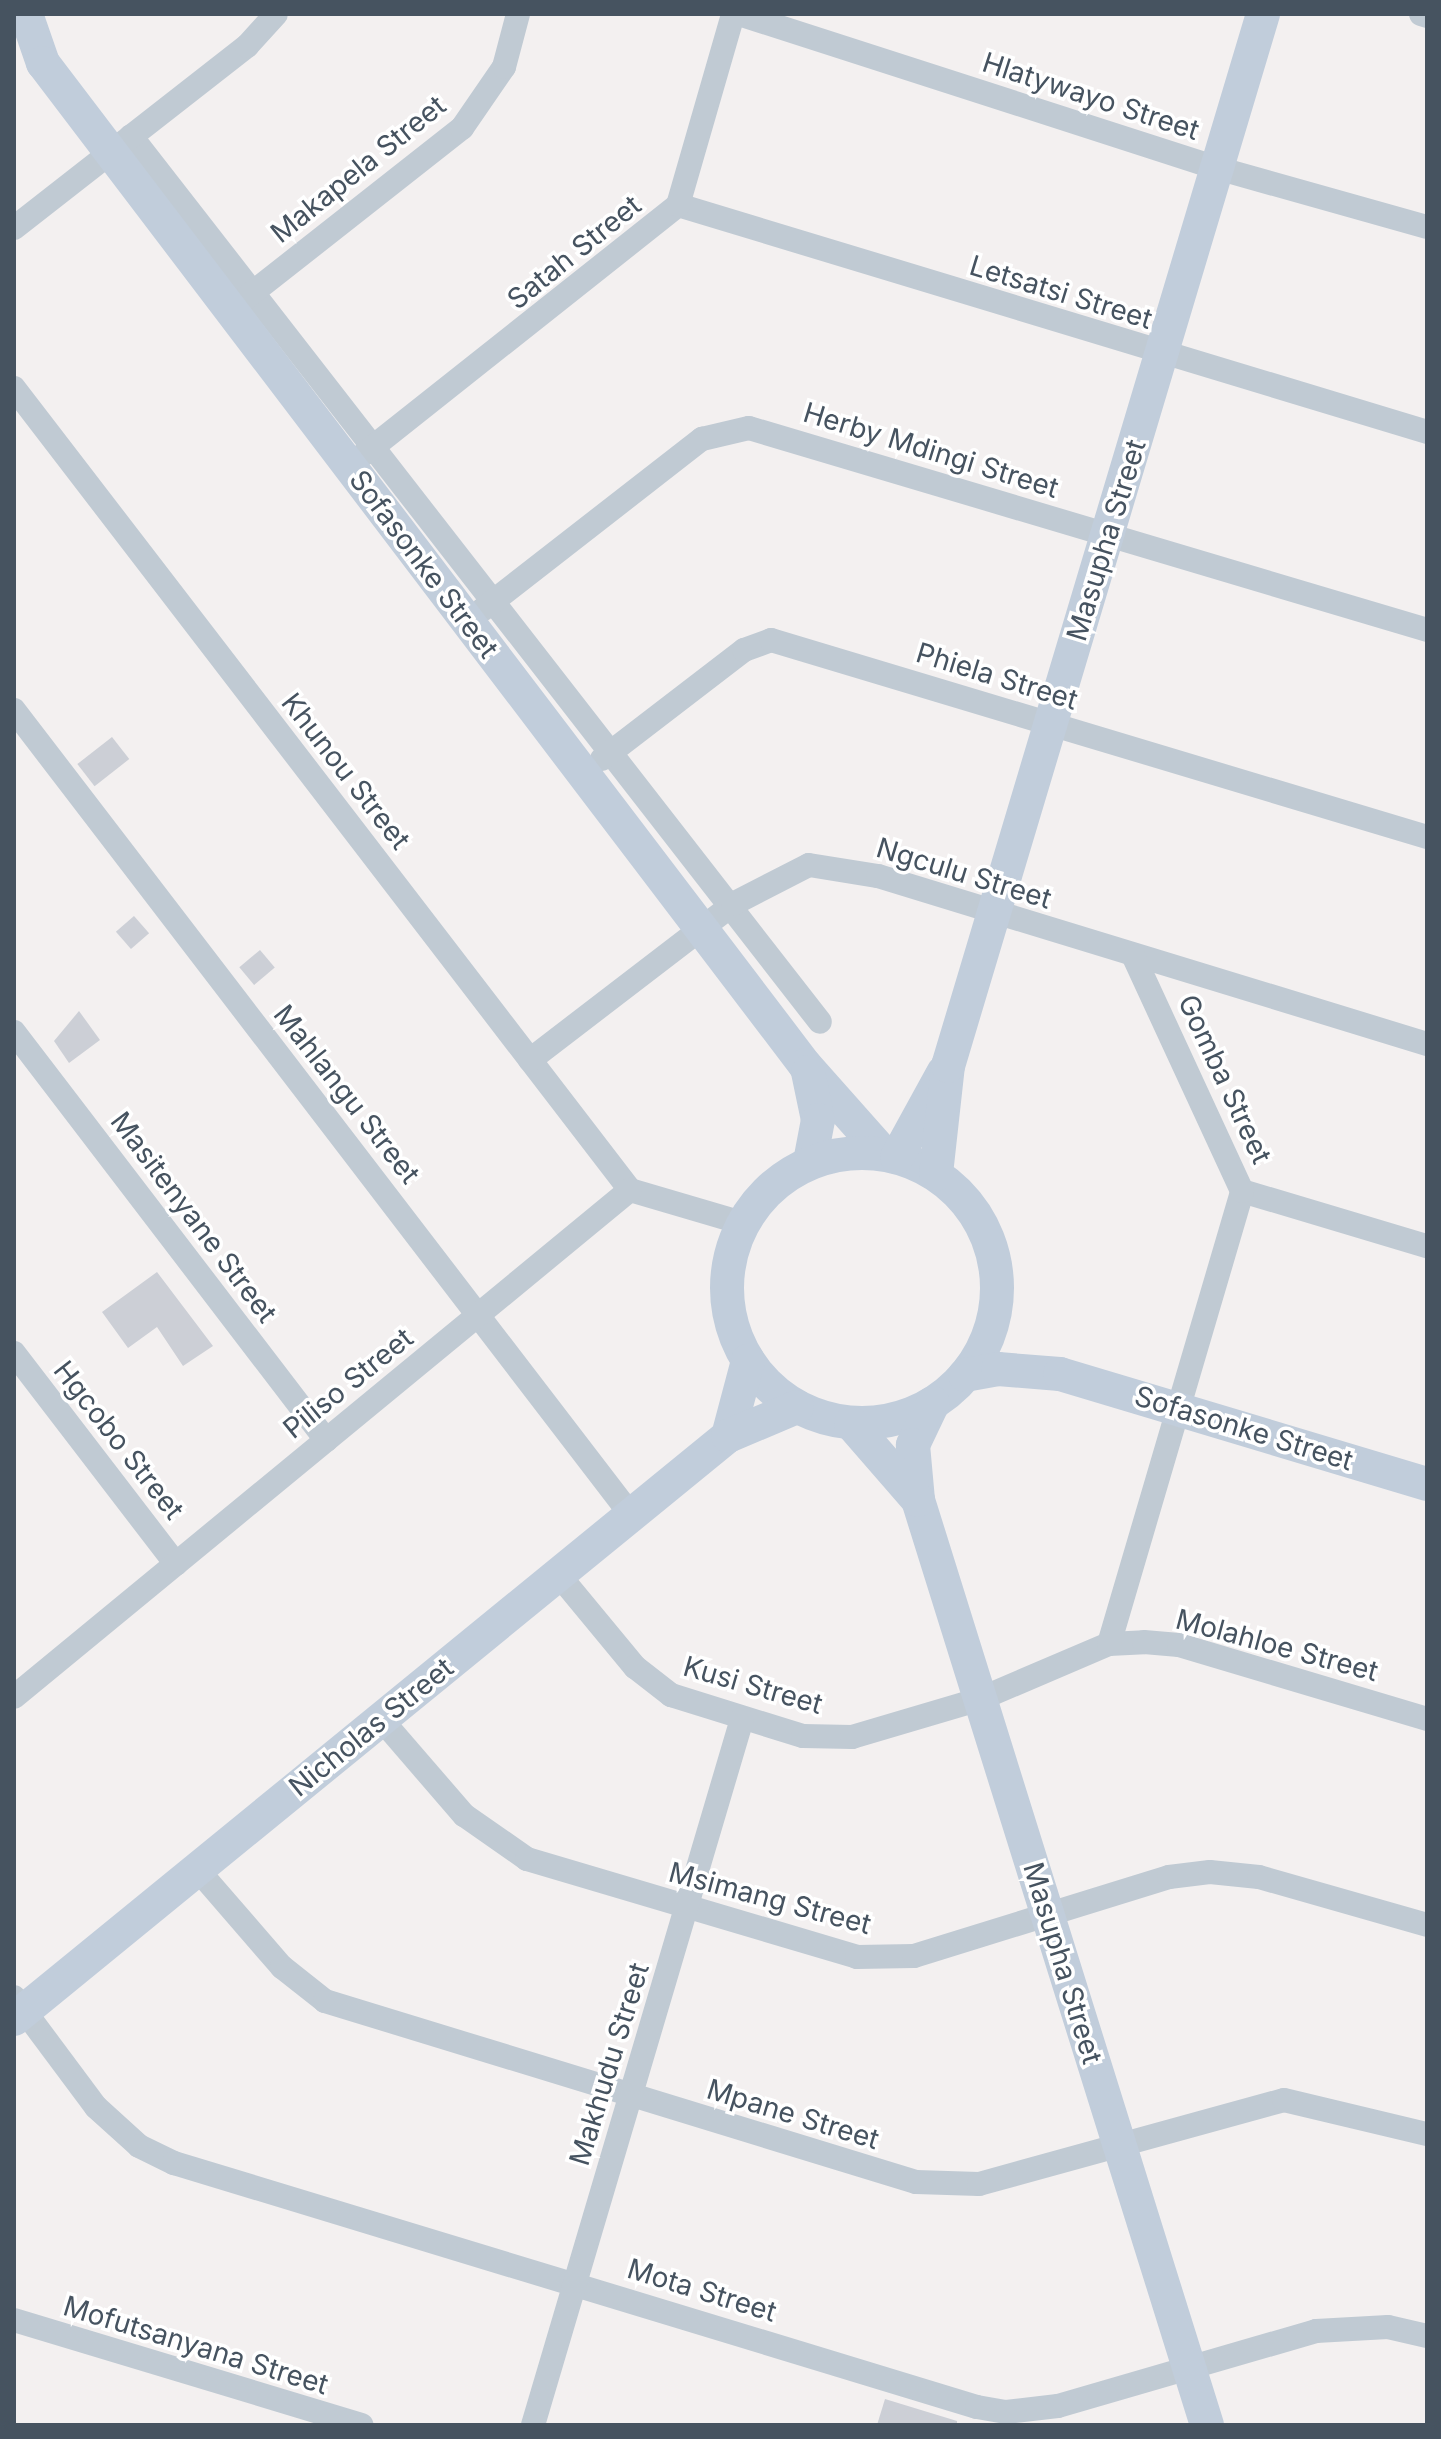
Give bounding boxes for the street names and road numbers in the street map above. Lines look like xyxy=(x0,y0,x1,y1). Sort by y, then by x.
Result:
street label: Hlatywayo Street xyxy=(978,45,1204,147)
street label: Makapela Street xyxy=(264,88,452,250)
street label: Satah Street xyxy=(500,188,648,316)
street label: Letsatsi Street xyxy=(966,248,1156,336)
street label: Herby Mdingi Street xyxy=(799,395,1063,505)
street label: Masupha Street xyxy=(1059,435,1153,645)
street label: Sofasonke Street xyxy=(342,463,506,665)
street label: Phiela Street xyxy=(912,636,1082,716)
street label: Khunou Street xyxy=(275,686,417,856)
street label: Ngculu Street xyxy=(873,830,1055,916)
street label: Gomba Street xyxy=(1171,989,1279,1169)
street label: Mahlangu Street xyxy=(267,998,427,1190)
street label: Masitenyane Street xyxy=(104,1105,284,1329)
street label: Piliso Street xyxy=(277,1321,419,1445)
street label: Hgcobo Street xyxy=(47,1354,191,1526)
street label: Sofasonke Street xyxy=(1131,1379,1357,1477)
street label: Molahloe Street xyxy=(1172,1602,1382,1688)
street label: Kusi Street xyxy=(680,1649,826,1721)
street label: Nicholas Street xyxy=(282,1651,460,1803)
street label: Msimang Street xyxy=(665,1855,875,1941)
street label: Masupha Street xyxy=(1016,1858,1110,2068)
street label: Makhudu Street xyxy=(562,1959,656,2169)
street label: Mpane Street xyxy=(703,2072,883,2156)
street label: Mota Street xyxy=(623,2251,781,2329)
street label: Mofutsanyana Street xyxy=(60,2289,332,2401)

